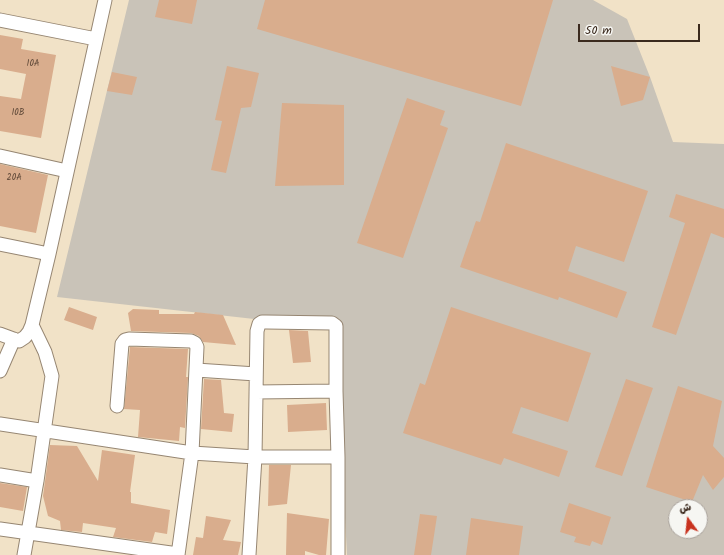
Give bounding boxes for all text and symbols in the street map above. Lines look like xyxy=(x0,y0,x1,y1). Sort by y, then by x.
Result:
scale bar xyxy=(580,16,702,42)
text: 50 m xyxy=(585,21,612,40)
house number: 10A xyxy=(27,59,39,69)
house number: 10B xyxy=(11,108,25,118)
house number: 20A xyxy=(6,173,22,183)
text: ش xyxy=(677,498,693,519)
north arrow xyxy=(668,499,708,539)

